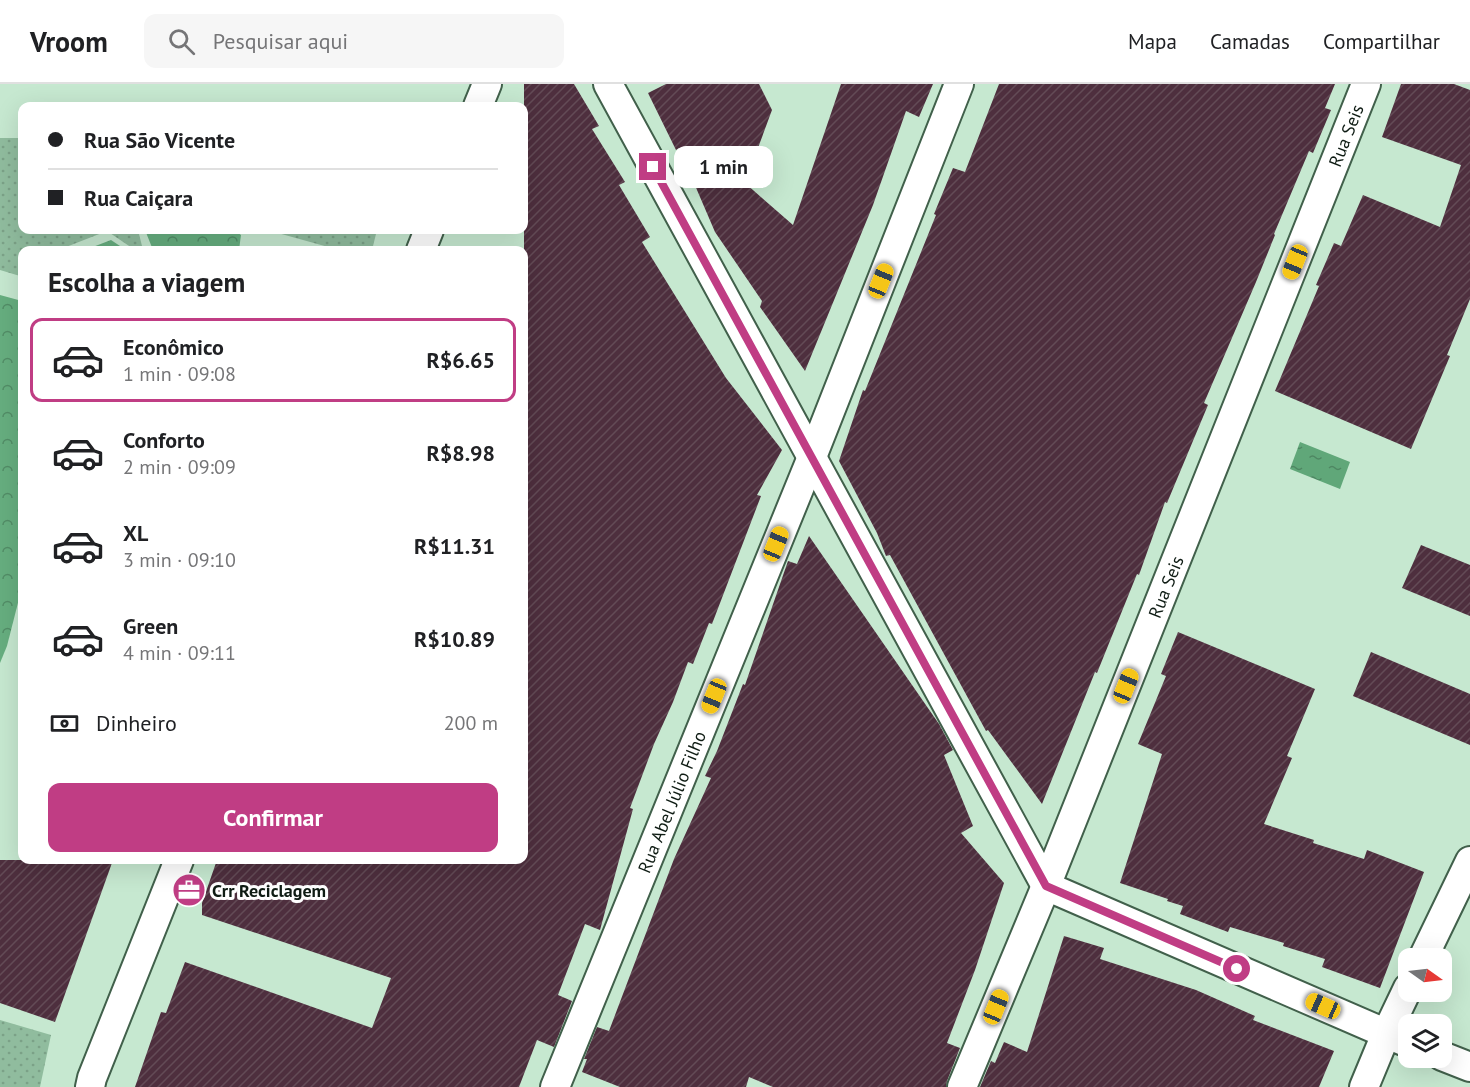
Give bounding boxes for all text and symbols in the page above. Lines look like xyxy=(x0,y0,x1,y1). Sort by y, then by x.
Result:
search box xyxy=(144,14,564,68)
text: Vroom xyxy=(30,23,108,60)
icon: search xyxy=(165,25,198,58)
text: Pesquisar aqui xyxy=(213,27,348,55)
text: Mapa xyxy=(1128,28,1177,55)
text: Camadas xyxy=(1210,28,1290,55)
text: Compartilhar xyxy=(1323,28,1440,55)
street label: Rua Seis xyxy=(1323,101,1368,170)
text: Rua São Vicente xyxy=(84,126,235,154)
callout: 1 min xyxy=(674,146,773,188)
route end xyxy=(639,153,666,180)
text: 1 min xyxy=(699,154,748,180)
text: Rua Caiçara xyxy=(84,184,193,212)
car xyxy=(1280,242,1310,282)
car xyxy=(866,261,896,301)
text: Escolha a viagem xyxy=(48,265,245,299)
icon: car xyxy=(51,333,105,387)
text: Econômico xyxy=(123,333,224,361)
text: R$6.65 xyxy=(426,346,495,374)
text: 1 min · 09:08 xyxy=(123,361,236,387)
icon: car xyxy=(51,426,105,480)
text: Conforto xyxy=(123,426,205,454)
text: R$8.98 xyxy=(426,439,495,467)
text: 2 min · 09:09 xyxy=(123,454,236,480)
icon: car xyxy=(51,519,105,573)
text: XL xyxy=(123,519,148,547)
car xyxy=(761,524,791,564)
text: R$11.31 xyxy=(414,532,495,560)
text: 3 min · 09:10 xyxy=(123,547,236,573)
street label: Rua Seis xyxy=(1143,552,1188,621)
icon: car xyxy=(51,612,105,666)
text: Green xyxy=(123,612,178,640)
text: R$10.89 xyxy=(414,625,495,653)
text: 4 min · 09:11 xyxy=(123,640,236,666)
car xyxy=(1111,666,1141,706)
car xyxy=(699,676,729,716)
icon: cash xyxy=(48,707,81,740)
text: Dinheiro xyxy=(96,709,177,737)
text: 200 m xyxy=(444,710,498,736)
street label: Rua Abel Júlio Filho xyxy=(632,727,711,876)
button: Confirmar xyxy=(48,783,498,852)
office icon: Crr Reciclagem xyxy=(171,872,207,908)
place label: Crr Reciclagem xyxy=(212,879,326,902)
north arrow xyxy=(1398,948,1452,1002)
map controls xyxy=(1398,948,1452,1068)
route start xyxy=(1223,955,1250,982)
car xyxy=(981,987,1011,1027)
car xyxy=(1303,990,1343,1022)
button: layers xyxy=(1398,1014,1452,1068)

